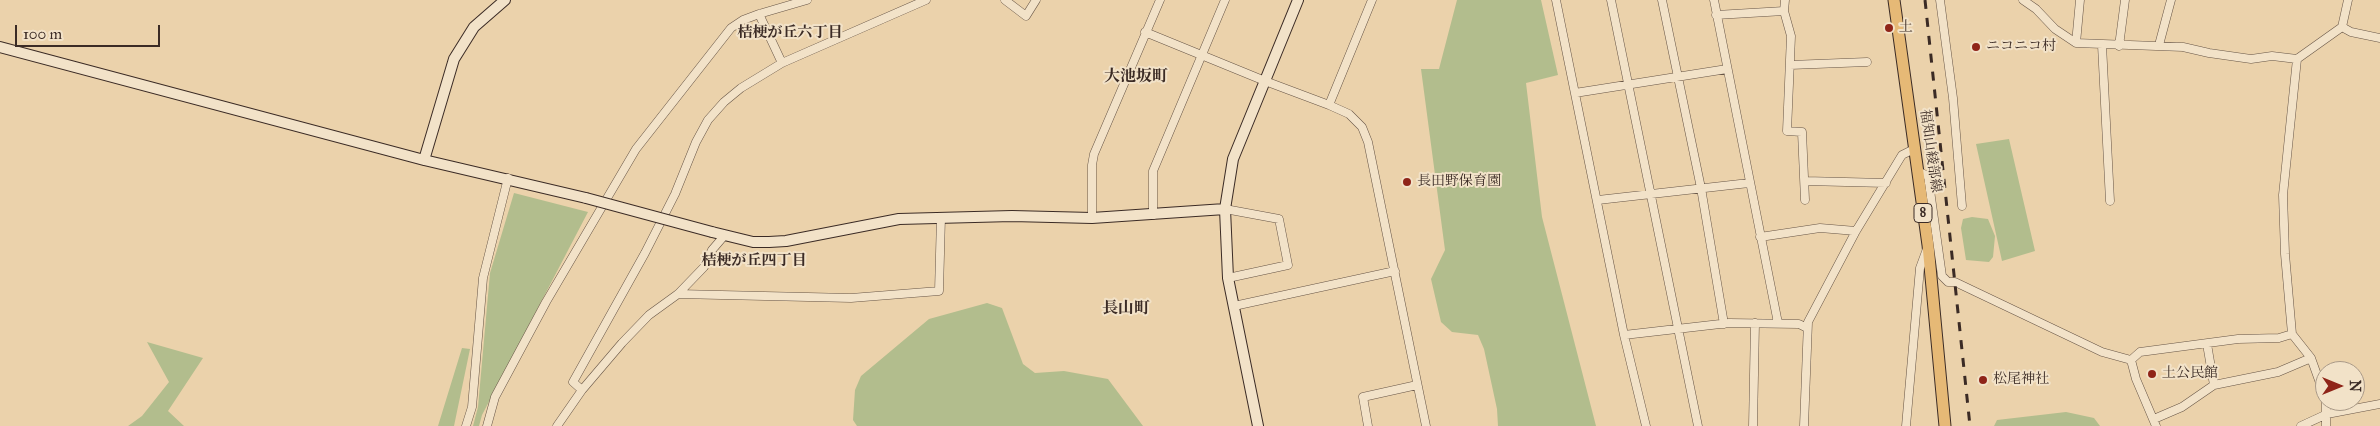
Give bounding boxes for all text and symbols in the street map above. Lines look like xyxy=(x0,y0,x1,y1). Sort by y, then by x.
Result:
scale bar xyxy=(18,15,162,47)
place label: 土 xyxy=(1899,20,1913,36)
marker: 土 xyxy=(1883,22,1895,34)
district label: 桔梗が丘六丁目 xyxy=(738,24,842,42)
text: 100 m xyxy=(23,25,62,43)
place label: ニコニコ村 xyxy=(1986,39,2056,55)
marker: ニコニコ村 xyxy=(1970,41,1982,53)
district label: 大池坂町 xyxy=(1104,67,1168,87)
street label: 福知山綾部線 xyxy=(1916,108,1944,194)
place label: 長田野保育園 xyxy=(1417,174,1501,190)
marker: 長田野保育園 xyxy=(1401,176,1413,188)
road number: 8 xyxy=(1914,204,1932,222)
district label: 桔梗が丘四丁目 xyxy=(702,252,806,270)
district label: 長山町 xyxy=(1102,299,1150,319)
north arrow xyxy=(2315,361,2365,411)
place label: 土公民館 xyxy=(2162,366,2218,382)
marker: 土公民館 xyxy=(2146,368,2158,380)
place label: 松尾神社 xyxy=(1993,372,2049,388)
marker: 松尾神社 xyxy=(1977,374,1989,386)
text: N xyxy=(2346,380,2363,392)

